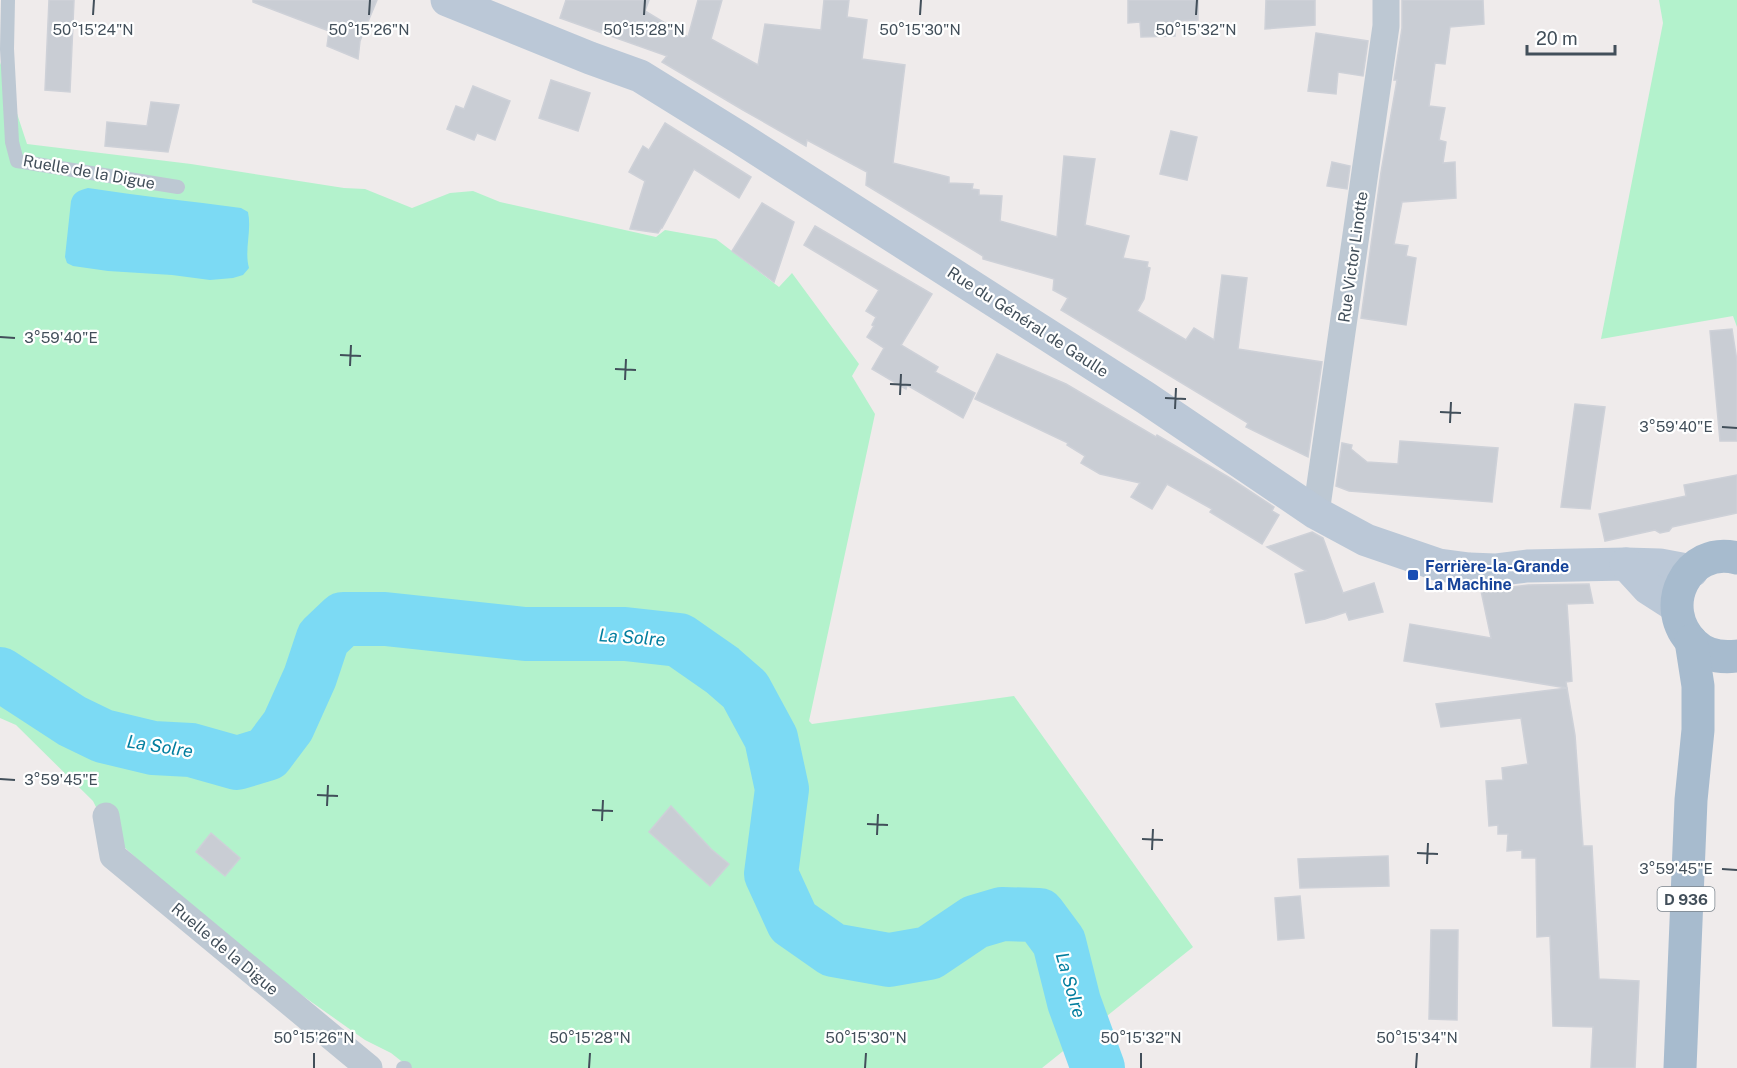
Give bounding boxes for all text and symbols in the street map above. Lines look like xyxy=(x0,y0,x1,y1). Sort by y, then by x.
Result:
scale bar xyxy=(1527,18,1616,56)
text: 50°15'24"N xyxy=(52,21,134,38)
text: 50°15'26"N xyxy=(328,21,410,38)
text: 50°15'28"N xyxy=(603,21,685,38)
text: 50°15'30"N xyxy=(879,21,961,38)
text: 50°15'32"N xyxy=(1155,21,1237,38)
text: 20 m xyxy=(1536,28,1578,49)
street label: Ruelle de la Digue xyxy=(21,151,157,193)
street label: Rue Victor Linotte xyxy=(1334,190,1372,324)
street label: Rue du Général de Gaulle xyxy=(944,263,1112,381)
text: 3°59'40"E xyxy=(24,329,98,346)
text: 3°59'40"E xyxy=(1639,418,1713,435)
place label: Ferrière-la-Grande La Machine xyxy=(1425,557,1569,594)
marker: Ferrière-la-Grande La Machine xyxy=(1406,568,1420,582)
water label: La Solre xyxy=(598,624,666,650)
water label: La Solre xyxy=(125,730,195,762)
text: 3°59'45"E xyxy=(24,771,98,788)
text: 3°59'45"E xyxy=(1639,860,1713,877)
road number: D 936 xyxy=(1658,887,1714,911)
street label: Ruelle de la Digue xyxy=(168,899,282,999)
water label: La Solre xyxy=(1052,950,1090,1020)
text: 50°15'26"N xyxy=(273,1029,355,1046)
text: 50°15'28"N xyxy=(549,1029,631,1046)
text: 50°15'30"N xyxy=(825,1029,907,1046)
text: 50°15'32"N xyxy=(1100,1029,1182,1046)
text: 50°15'34"N xyxy=(1376,1029,1458,1046)

